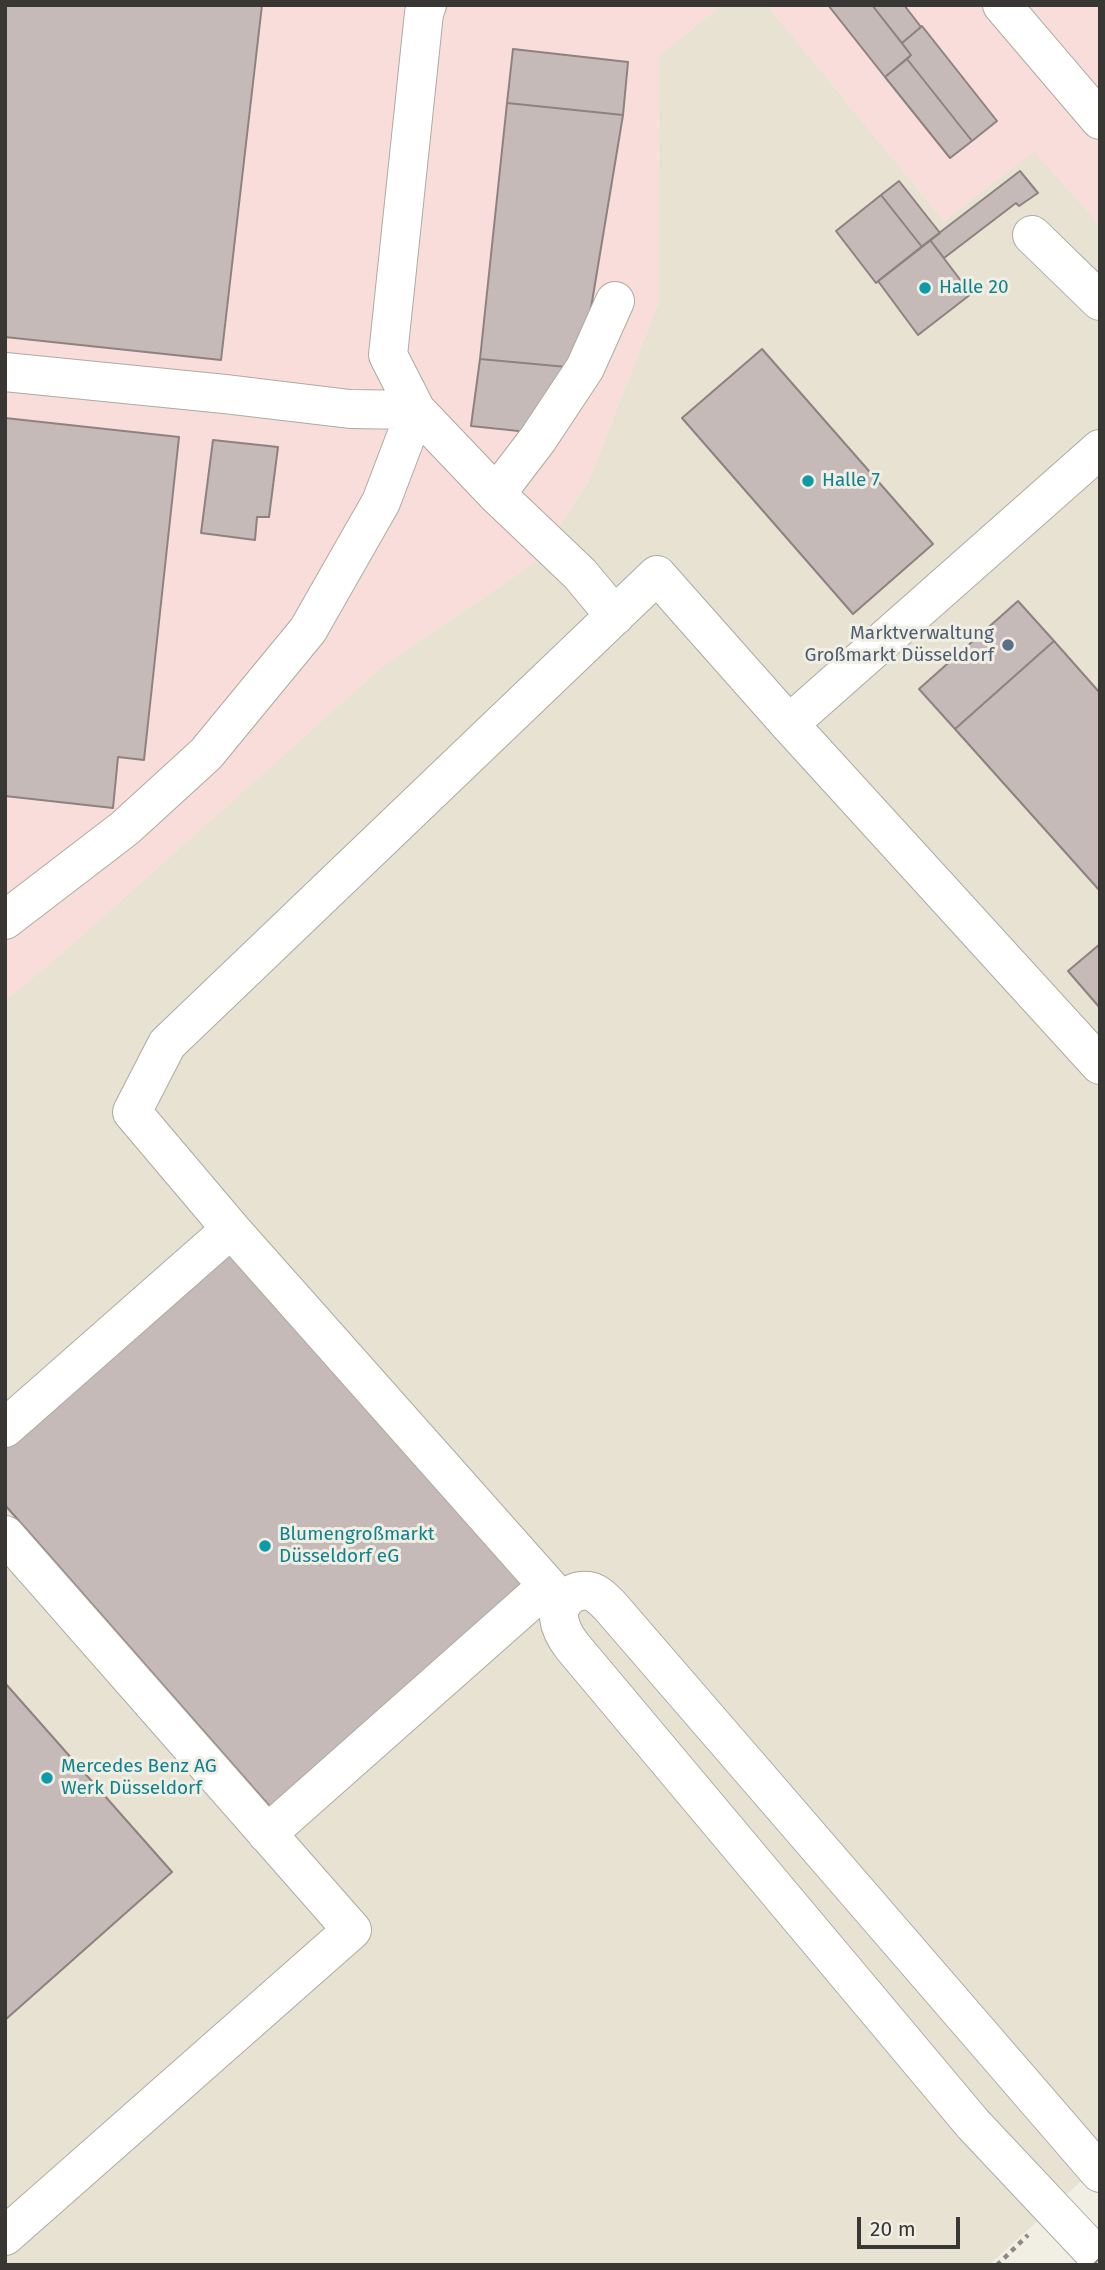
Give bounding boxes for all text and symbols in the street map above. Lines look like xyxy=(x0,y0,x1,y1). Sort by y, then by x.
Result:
place label: Halle 20 xyxy=(939,277,1009,299)
marker: Halle 20 xyxy=(917,280,933,296)
place label: Halle 7 xyxy=(822,470,880,492)
marker: Halle 7 xyxy=(800,473,816,489)
place label: Marktverwaltung Großmarkt Düsseldorf xyxy=(804,623,994,667)
marker: Marktverwaltung Großmarkt Düsseldorf xyxy=(1000,637,1016,653)
place label: Blumengroßmarkt Düsseldorf eG xyxy=(279,1524,434,1568)
marker: Blumengroßmarkt Düsseldorf eG xyxy=(257,1538,273,1554)
place label: Mercedes Benz AG Werk Düsseldorf xyxy=(61,1756,217,1800)
marker: Mercedes Benz AG Werk Düsseldorf xyxy=(39,1770,55,1786)
scale bar xyxy=(860,2204,963,2248)
text: 20 m xyxy=(870,2216,916,2242)

